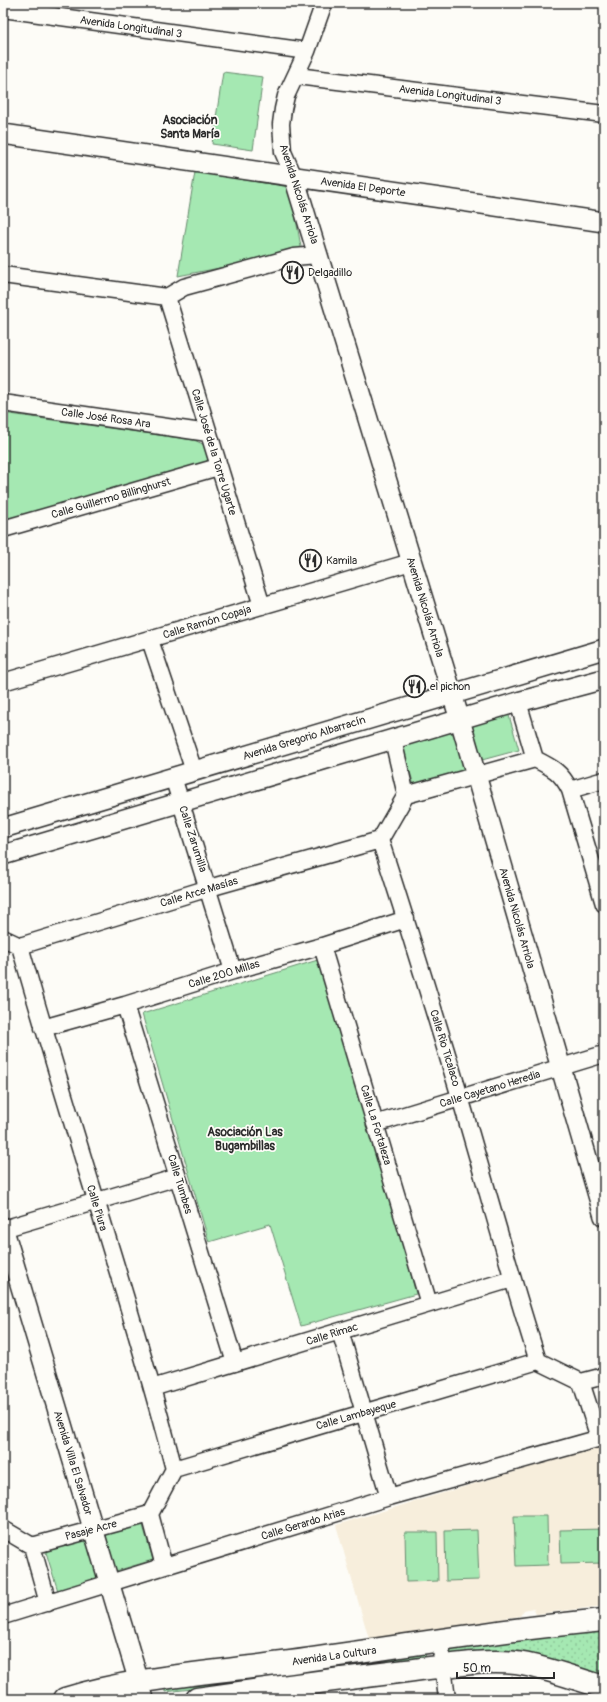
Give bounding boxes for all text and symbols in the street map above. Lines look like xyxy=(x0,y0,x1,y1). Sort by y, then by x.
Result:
street label: Avenida Longitudinal 3 xyxy=(79,13,183,41)
street label: Avenida Longitudinal 3 xyxy=(398,82,502,108)
district label: Asociación Santa María xyxy=(160,113,220,142)
street label: Avenida Nicolás Arriola xyxy=(277,142,321,246)
street label: Avenida El Deporte xyxy=(320,175,407,199)
restaurant icon: Delgadillo xyxy=(280,259,306,285)
place label: Delgadillo xyxy=(308,266,352,279)
street label: Calle José de la Torre Ugarte xyxy=(189,387,240,517)
street label: Calle José Rosa Ara xyxy=(60,405,152,431)
street label: Calle Guillermo Billinghurst xyxy=(50,475,173,521)
restaurant icon: Kamila xyxy=(297,547,323,573)
place label: Kamila xyxy=(326,554,357,567)
street label: Avenida Nicolás Arriola xyxy=(404,555,446,659)
street label: Calle Ramón Copaja xyxy=(161,602,253,642)
restaurant icon: el pichon xyxy=(401,673,427,699)
place label: el pichon xyxy=(430,680,470,693)
street label: Avenida Gregorio Albarracín xyxy=(241,713,367,763)
street label: Calle Zarumilla xyxy=(176,804,210,874)
street label: Avenida Nicolás Arriola xyxy=(496,866,538,970)
street label: Calle Arce Masías xyxy=(159,874,239,910)
street label: Calle 200 Millas xyxy=(187,957,261,991)
street label: Calle Rio Ticalaco xyxy=(427,1008,463,1088)
street label: Calle Cayetano Heredia xyxy=(438,1068,542,1110)
street label: Calle La Fortaleza xyxy=(358,1083,394,1167)
district label: Asociación Las Bugambillas xyxy=(207,1125,283,1154)
street label: Calle Tumbes xyxy=(165,1153,195,1215)
street label: Calle Piura xyxy=(84,1183,110,1233)
street label: Calle Rimac xyxy=(305,1320,360,1348)
street label: Calle Lambayeque xyxy=(314,1397,398,1433)
street label: Avenida Villa El Salvador xyxy=(51,1409,95,1517)
street label: Calle Gerardo Arias xyxy=(260,1505,347,1543)
street label: Pasaje Acre xyxy=(64,1517,119,1543)
street label: Avenida La Cultura xyxy=(291,1644,377,1668)
scale bar xyxy=(457,1654,554,1680)
text: 50 m xyxy=(463,1661,491,1676)

